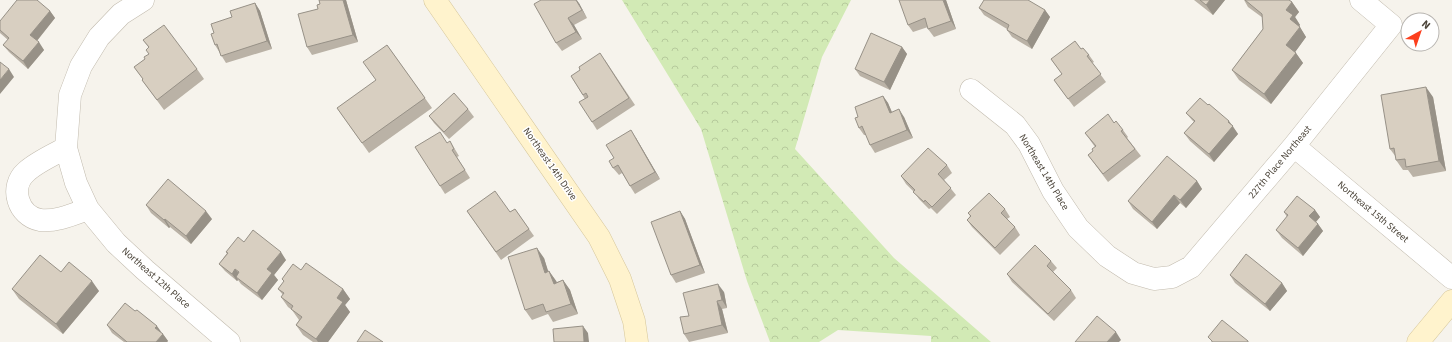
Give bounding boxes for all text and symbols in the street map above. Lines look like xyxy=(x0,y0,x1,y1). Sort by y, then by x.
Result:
north arrow xyxy=(1400,12,1440,52)
text: N xyxy=(1418,17,1434,33)
street label: 227th Place Northeast xyxy=(1245,122,1315,202)
street label: Northeast 14th Drive xyxy=(520,125,580,203)
street label: Northeast 14th Place xyxy=(1016,131,1072,213)
street label: Northeast 15th Street xyxy=(1334,178,1412,246)
street label: Northeast 12th Place xyxy=(119,244,193,312)

